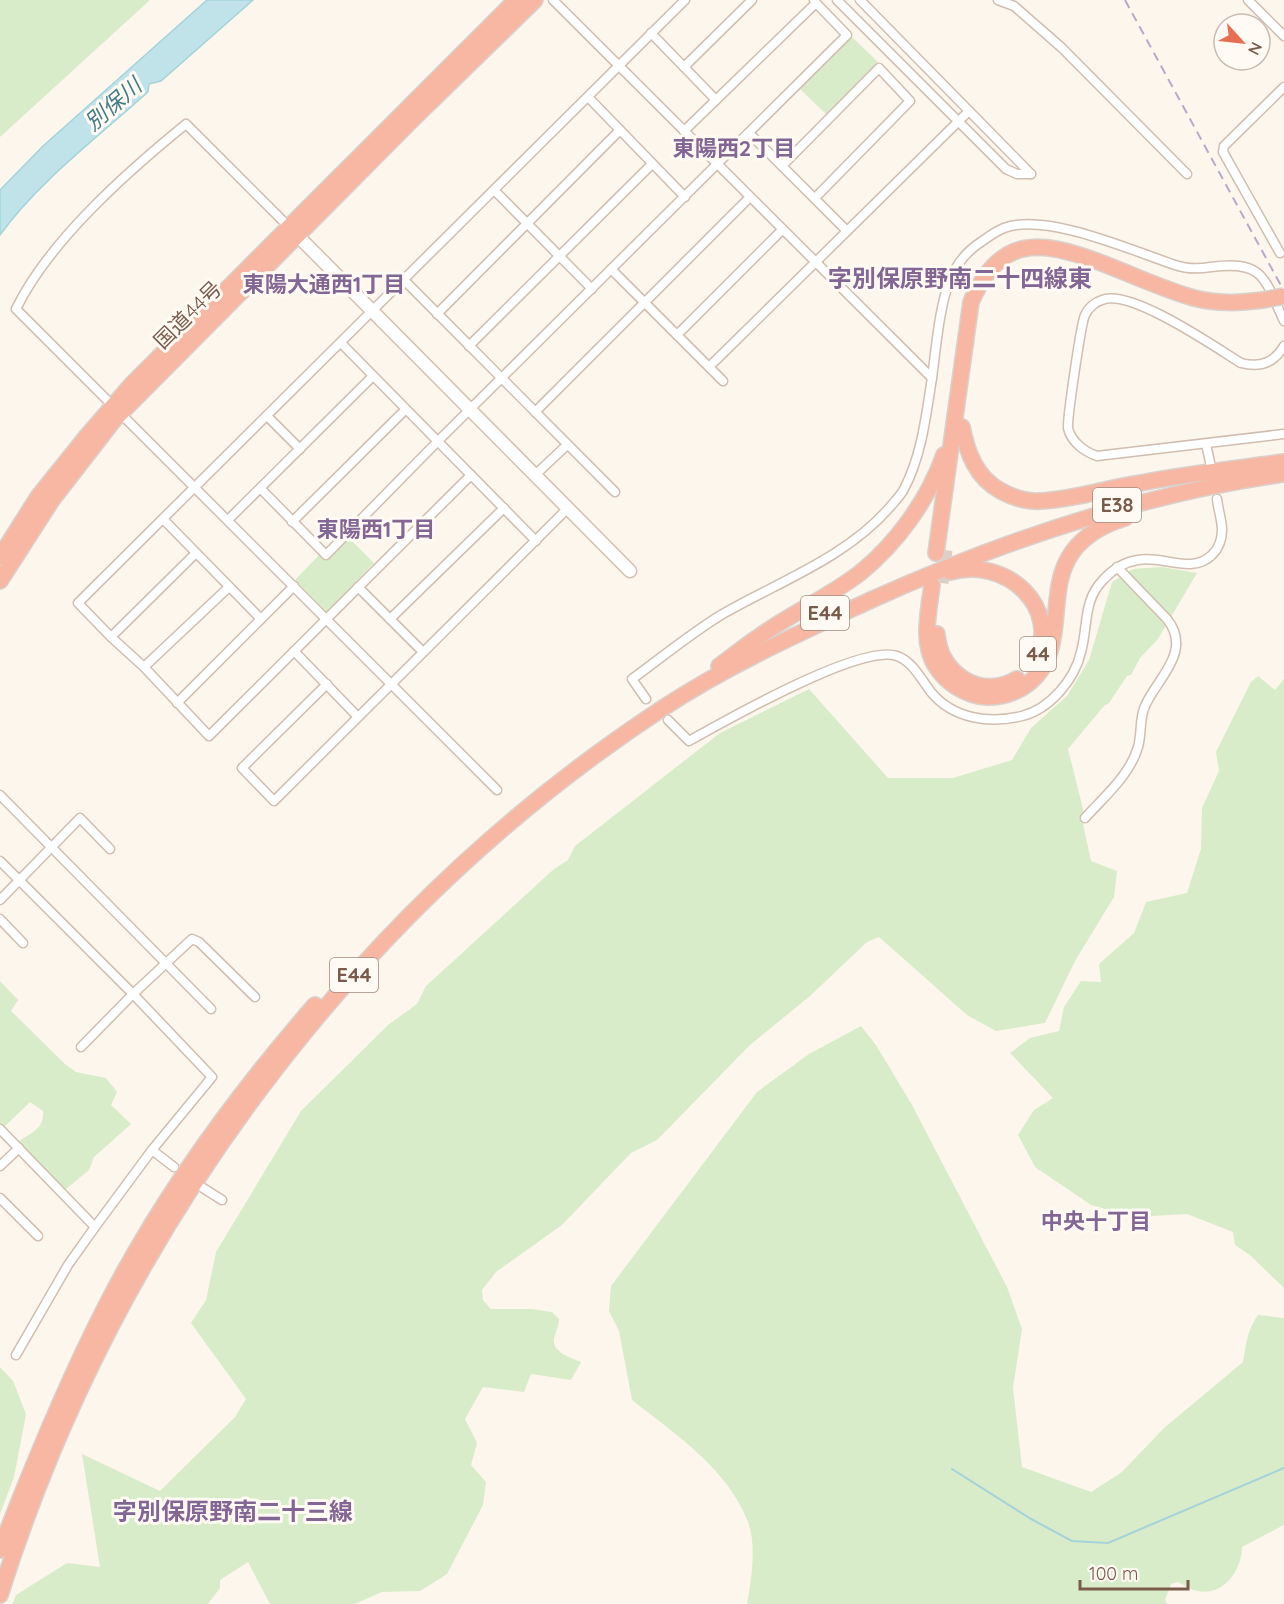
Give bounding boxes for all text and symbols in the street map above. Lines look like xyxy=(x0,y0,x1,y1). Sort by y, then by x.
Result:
north arrow xyxy=(1212,12,1272,72)
text: N xyxy=(1244,39,1267,59)
water label: 別保川 xyxy=(79,70,149,136)
district label: 東陽西2丁目 xyxy=(673,134,795,162)
district label: 字別保原野南二十四線東 xyxy=(828,263,1092,293)
district label: 東陽大通西1丁目 xyxy=(243,270,405,298)
street label: 国道44号 xyxy=(148,275,227,354)
road number: E38 xyxy=(1093,488,1141,522)
district label: 東陽西1丁目 xyxy=(317,515,435,543)
road number: E44 xyxy=(801,596,849,630)
road number: 44 xyxy=(1020,637,1056,671)
road number: E44 xyxy=(330,958,378,992)
district label: 中央十丁目 xyxy=(1041,1207,1151,1235)
district label: 字別保原野南二十三線 xyxy=(113,1496,353,1526)
scale bar xyxy=(1080,1553,1188,1591)
text: 100 m xyxy=(1089,1562,1138,1585)

